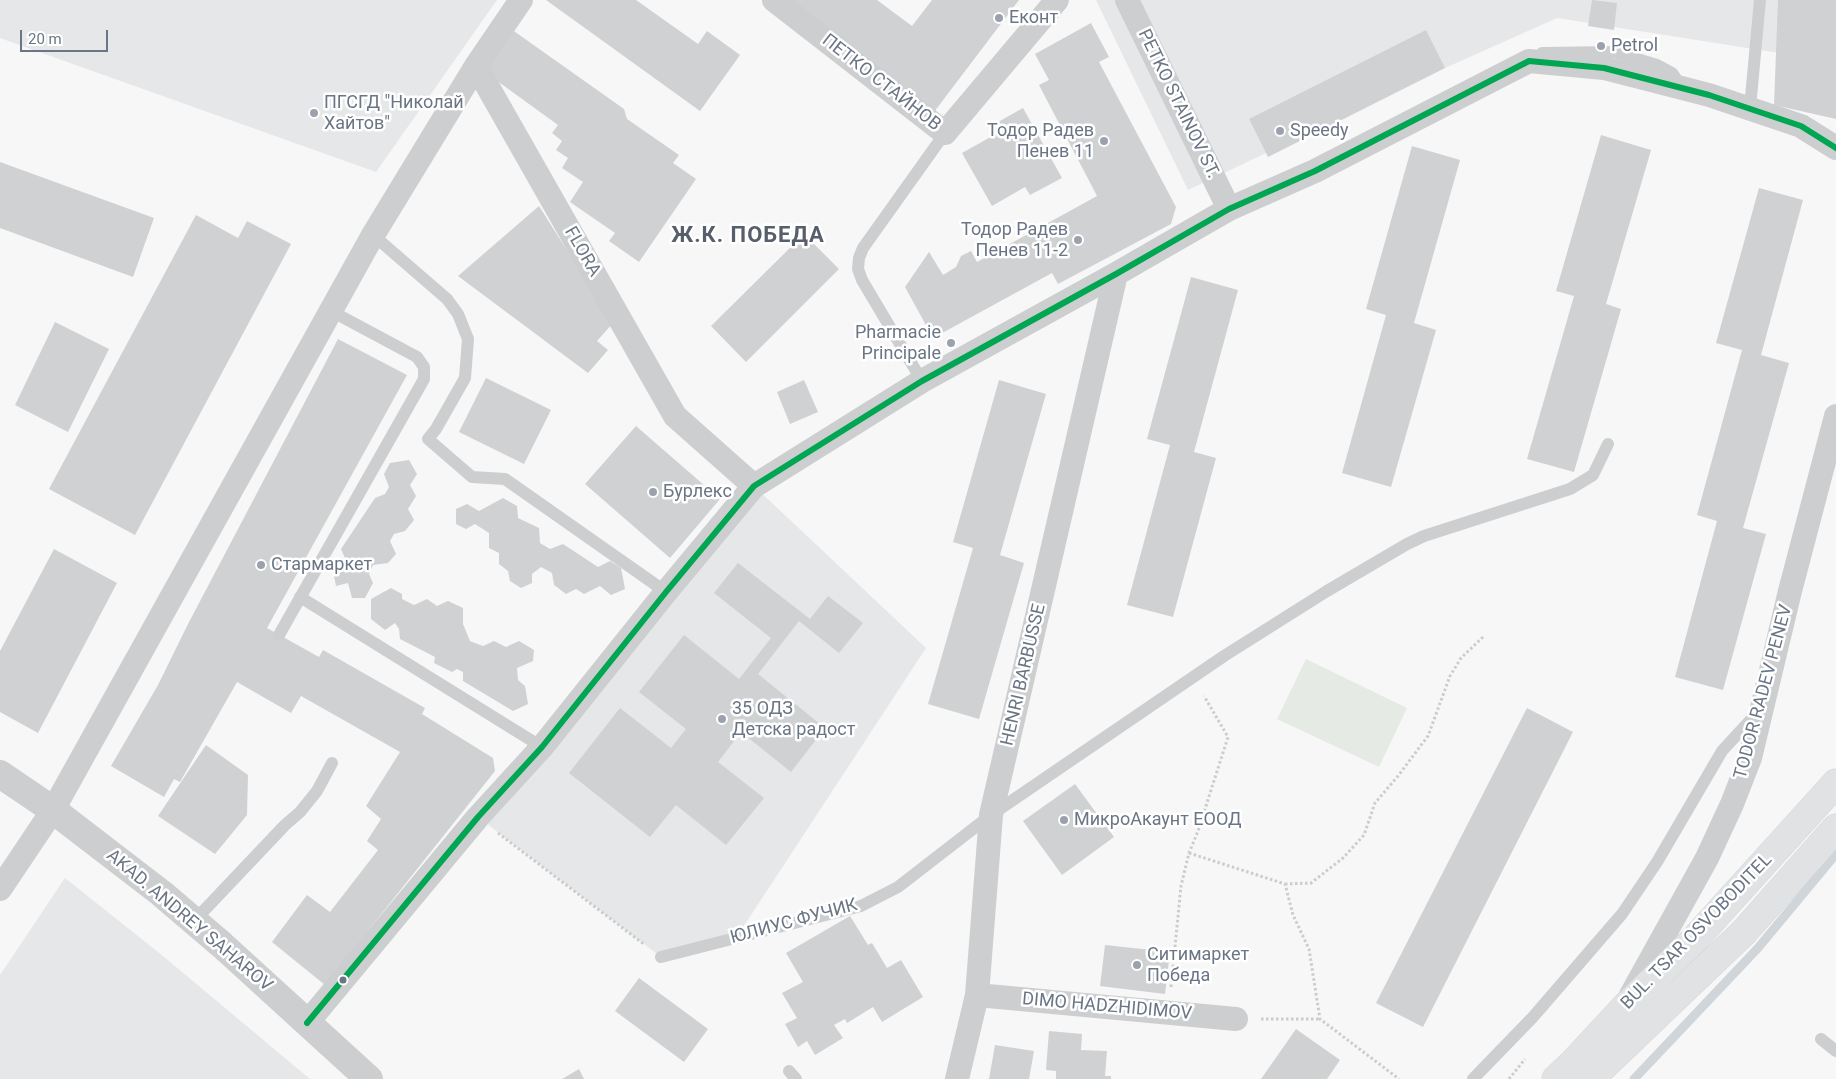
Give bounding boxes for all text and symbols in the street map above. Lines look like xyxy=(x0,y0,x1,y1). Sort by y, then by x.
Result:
place label: Еконт xyxy=(1009,7,1058,29)
marker: Еконт xyxy=(993,12,1005,24)
scale bar xyxy=(22,20,110,52)
street label: PETKO STAINOV ST. xyxy=(1133,26,1223,182)
text: 20 m xyxy=(28,30,62,48)
street label: ПЕТКО СТАЙНОВ xyxy=(817,30,945,136)
place label: Petrol xyxy=(1611,35,1658,57)
marker: Petrol xyxy=(1595,40,1607,52)
place label: ПГСГД "Николай Хайтов" xyxy=(324,92,464,134)
marker: ПГСГД "Николай Хайтов" xyxy=(308,107,320,119)
place label: Тодор Радев Пенев 11 xyxy=(987,120,1094,162)
place label: Speedy xyxy=(1290,120,1349,142)
marker: Speedy xyxy=(1274,125,1286,137)
marker: Тодор Радев Пенев 11 xyxy=(1098,135,1110,147)
place label: Тодор Радев Пенев 11-2 xyxy=(961,219,1068,262)
street label: FLORA xyxy=(559,223,605,281)
district label: Ж.К. ПОБЕДА xyxy=(670,223,826,249)
marker: Тодор Радев Пенев 11-2 xyxy=(1072,234,1084,246)
place label: Pharmacie Principale xyxy=(855,322,941,364)
marker: Pharmacie Principale xyxy=(945,337,957,349)
place label: Бурлекс xyxy=(663,481,732,503)
marker: Бурлекс xyxy=(647,486,659,498)
place label: Стармаркет xyxy=(271,554,372,576)
marker: Стармаркет xyxy=(255,559,267,571)
street label: HENRI BARBUSSE xyxy=(997,602,1051,748)
street label: TODOR RADEV PENEV xyxy=(1730,602,1798,782)
place label: 35 ОДЗ Детска радост xyxy=(732,698,855,741)
marker: 35 ОДЗ Детска радост xyxy=(716,713,728,725)
place label: МикроАкаунт ЕООД xyxy=(1074,809,1242,831)
marker: МикроАкаунт ЕООД xyxy=(1058,814,1070,826)
street label: AKAD. ANDREY SAHAROV xyxy=(102,845,276,997)
street label: BUL. TSAR OSVOBODITEL xyxy=(1617,850,1777,1014)
street label: ЮЛИУС ФУЧИК xyxy=(728,895,860,949)
place label: Ситимаркет Победа xyxy=(1147,944,1249,986)
marker: Ситимаркет Победа xyxy=(1131,959,1143,971)
unlabelled marker xyxy=(338,975,348,985)
street label: DIMO HADZHIDIMOV xyxy=(1021,989,1193,1025)

